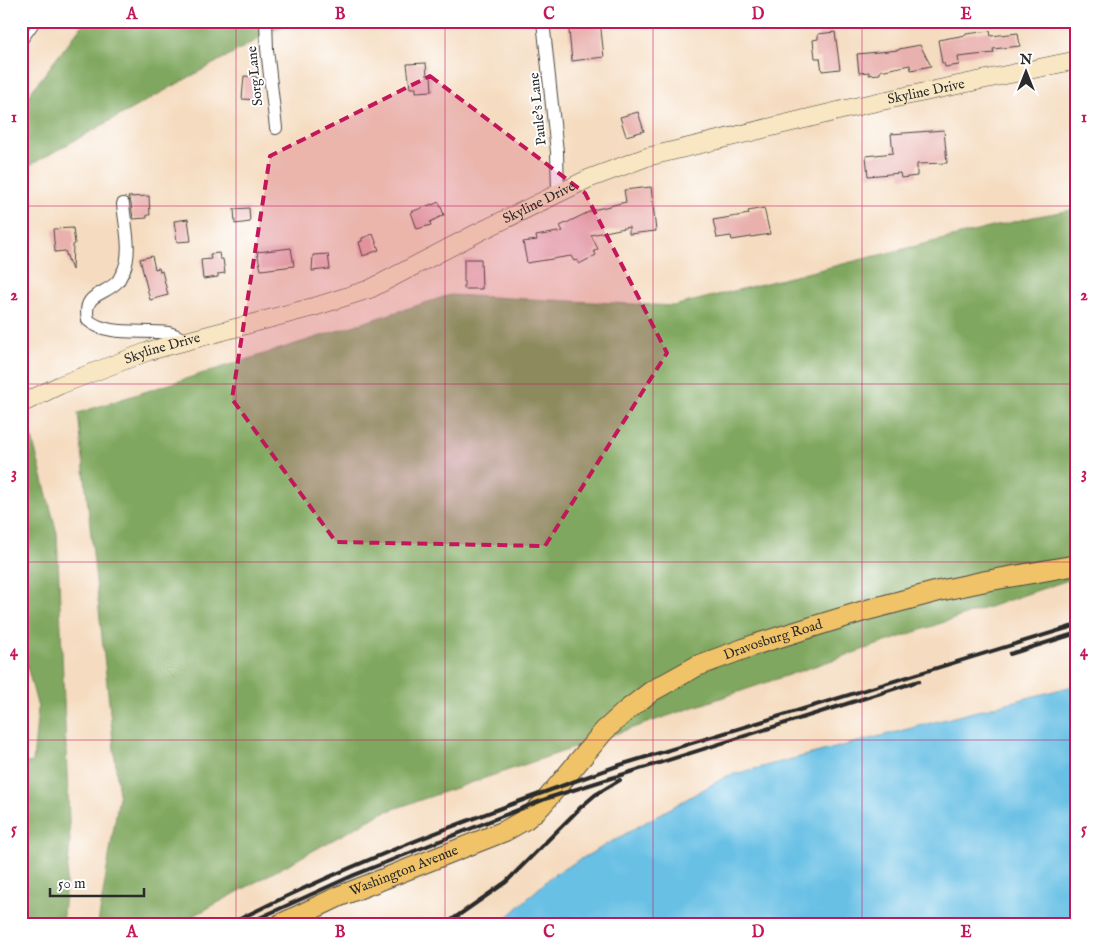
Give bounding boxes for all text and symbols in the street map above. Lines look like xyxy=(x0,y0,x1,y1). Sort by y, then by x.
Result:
text: A xyxy=(126,5,139,25)
text: B xyxy=(335,5,346,25)
text: C xyxy=(543,5,555,25)
text: D xyxy=(752,5,765,25)
text: E xyxy=(960,5,972,25)
street label: Sorg Lane xyxy=(243,44,267,107)
north arrow xyxy=(1000,48,1050,98)
text: N xyxy=(1019,51,1032,69)
street label: Paule's Lane xyxy=(525,71,551,146)
street label: Skyline Drive xyxy=(886,75,967,109)
text: 1 xyxy=(11,108,17,128)
text: 1 xyxy=(1081,108,1087,128)
street label: Skyline Drive xyxy=(500,177,579,228)
text: 2 xyxy=(10,286,18,306)
text: 2 xyxy=(1080,286,1088,306)
street label: Skyline Drive xyxy=(122,329,203,369)
text: 3 xyxy=(11,464,17,484)
text: 3 xyxy=(1081,464,1087,484)
street label: Dravosburg Road xyxy=(721,615,825,665)
text: 4 xyxy=(10,642,19,662)
text: 4 xyxy=(1080,642,1089,662)
text: 5 xyxy=(11,820,17,840)
text: 5 xyxy=(1081,820,1087,840)
street label: Washington Avenue xyxy=(347,841,461,900)
scale bar xyxy=(50,865,144,897)
text: 50 m xyxy=(58,874,86,893)
text: A xyxy=(126,923,139,943)
text: B xyxy=(335,923,346,943)
text: C xyxy=(543,923,555,943)
text: D xyxy=(752,923,765,943)
text: E xyxy=(960,923,972,943)

